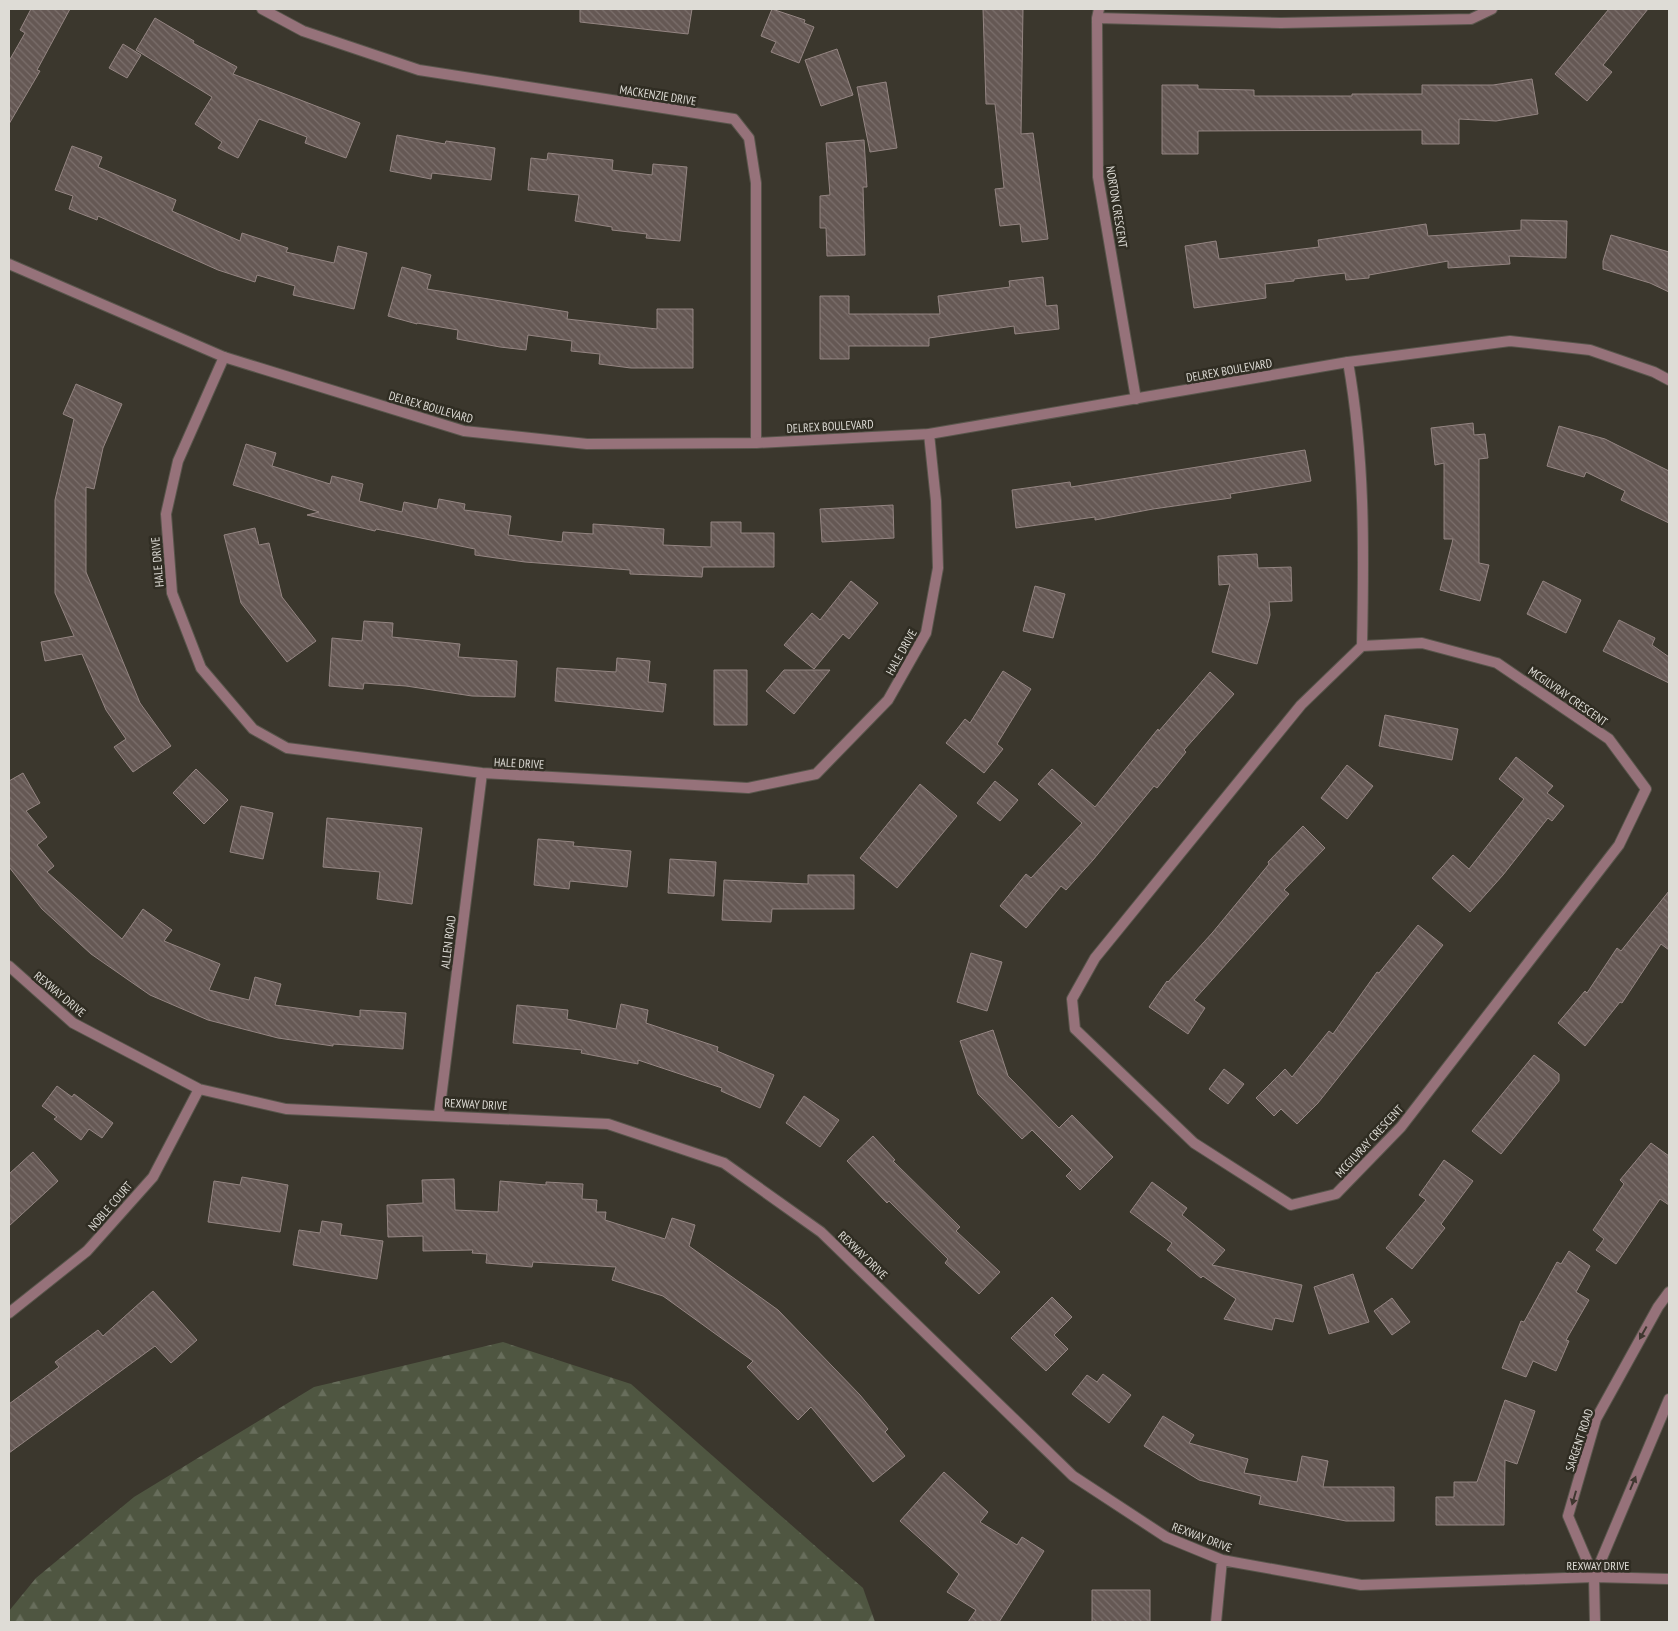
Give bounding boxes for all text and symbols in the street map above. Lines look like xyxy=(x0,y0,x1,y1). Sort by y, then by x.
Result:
street label: MACKENZIE DRIVE xyxy=(619,82,697,108)
street label: NORTON CRESCENT xyxy=(1103,165,1131,250)
street label: DELREX BOULEVARD xyxy=(1185,355,1273,385)
street label: DELREX BOULEVARD xyxy=(387,388,475,426)
street label: DELREX BOULEVARD xyxy=(786,416,874,436)
street label: HALE DRIVE xyxy=(147,536,167,588)
street label: HALE DRIVE xyxy=(882,626,920,678)
street label: MCGILVRAY CRESCENT xyxy=(1525,663,1611,729)
street label: HALE DRIVE xyxy=(493,754,545,772)
street label: ALLEN ROAD xyxy=(437,915,459,969)
street label: REXWAY DRIVE xyxy=(31,968,89,1020)
street label: REXWAY DRIVE xyxy=(444,1095,508,1113)
street label: MCGILVRAY CRESCENT xyxy=(1332,1101,1407,1180)
street label: NOBLE COURT xyxy=(85,1178,136,1234)
street label: REXWAY DRIVE xyxy=(835,1228,891,1282)
one-way arrow xyxy=(1639,1326,1647,1341)
street label: SARGENT ROAD xyxy=(1562,1407,1596,1473)
one-way arrow xyxy=(1630,1476,1638,1490)
one-way arrow xyxy=(1569,1491,1577,1506)
street label: REXWAY DRIVE xyxy=(1170,1519,1234,1555)
street label: REXWAY DRIVE xyxy=(1567,1558,1629,1573)

